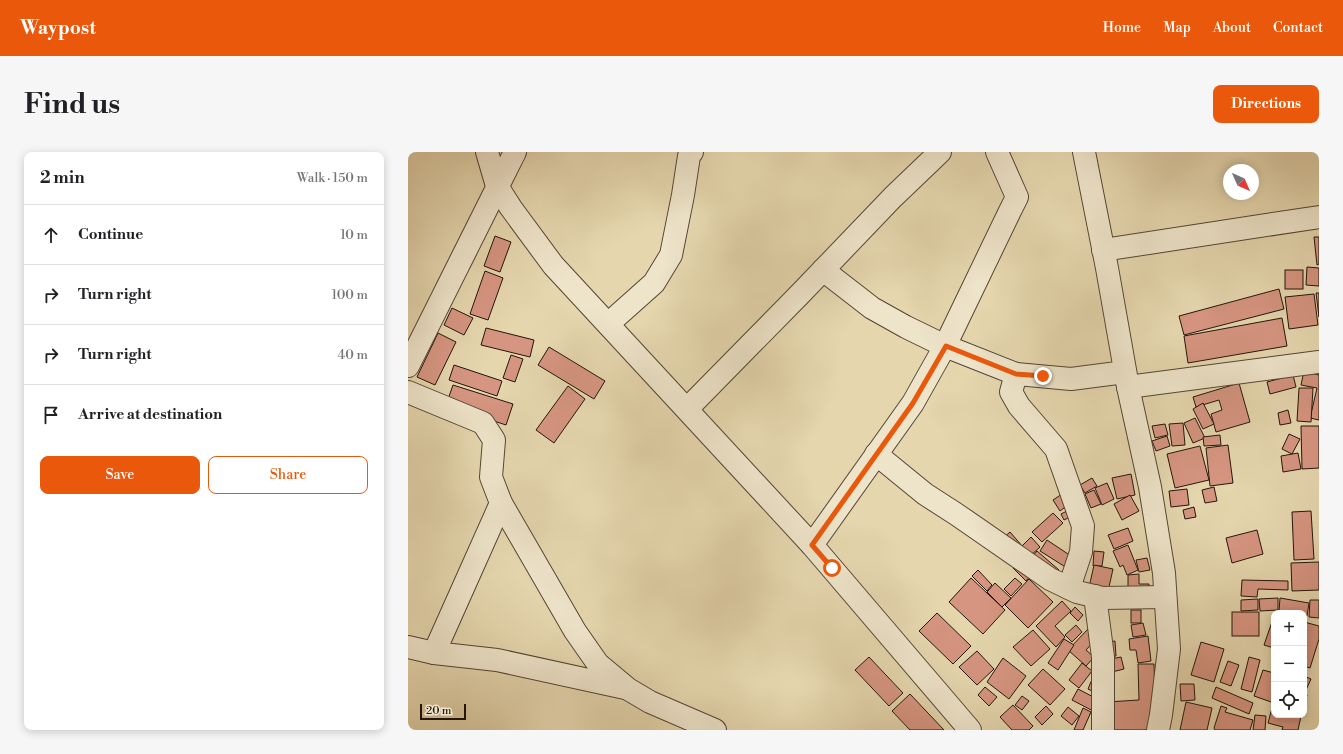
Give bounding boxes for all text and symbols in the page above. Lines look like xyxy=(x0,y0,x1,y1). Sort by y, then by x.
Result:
text: Waypost xyxy=(20,16,96,40)
text: Home xyxy=(1103,19,1141,37)
text: Map xyxy=(1163,19,1191,37)
text: About xyxy=(1213,19,1251,37)
text: Contact xyxy=(1273,19,1323,37)
button: Directions xyxy=(1213,85,1319,123)
text: Find us xyxy=(24,87,120,122)
north arrow xyxy=(1223,164,1259,200)
text: 2 min xyxy=(40,167,85,189)
text: Walk · 150 m xyxy=(297,170,368,186)
icon: ahead xyxy=(40,224,62,246)
text: Continue xyxy=(78,225,143,244)
text: 10 m xyxy=(340,227,368,243)
icon: right xyxy=(40,284,62,306)
text: Turn right xyxy=(78,285,152,304)
text: 100 m xyxy=(332,287,368,303)
icon: right xyxy=(40,344,62,366)
text: Turn right xyxy=(78,345,152,364)
text: 40 m xyxy=(338,347,368,363)
route end xyxy=(1034,367,1052,385)
icon: arrive xyxy=(40,404,62,426)
text: Arrive at destination xyxy=(78,405,222,424)
button: Save xyxy=(40,456,200,494)
button: Share xyxy=(208,456,368,494)
route start xyxy=(823,559,841,577)
map controls xyxy=(1271,610,1307,718)
button: + xyxy=(1271,610,1307,646)
button: − xyxy=(1271,646,1307,682)
button: locate xyxy=(1271,682,1307,718)
scale bar xyxy=(420,702,466,721)
text: 20 m xyxy=(426,704,451,718)

